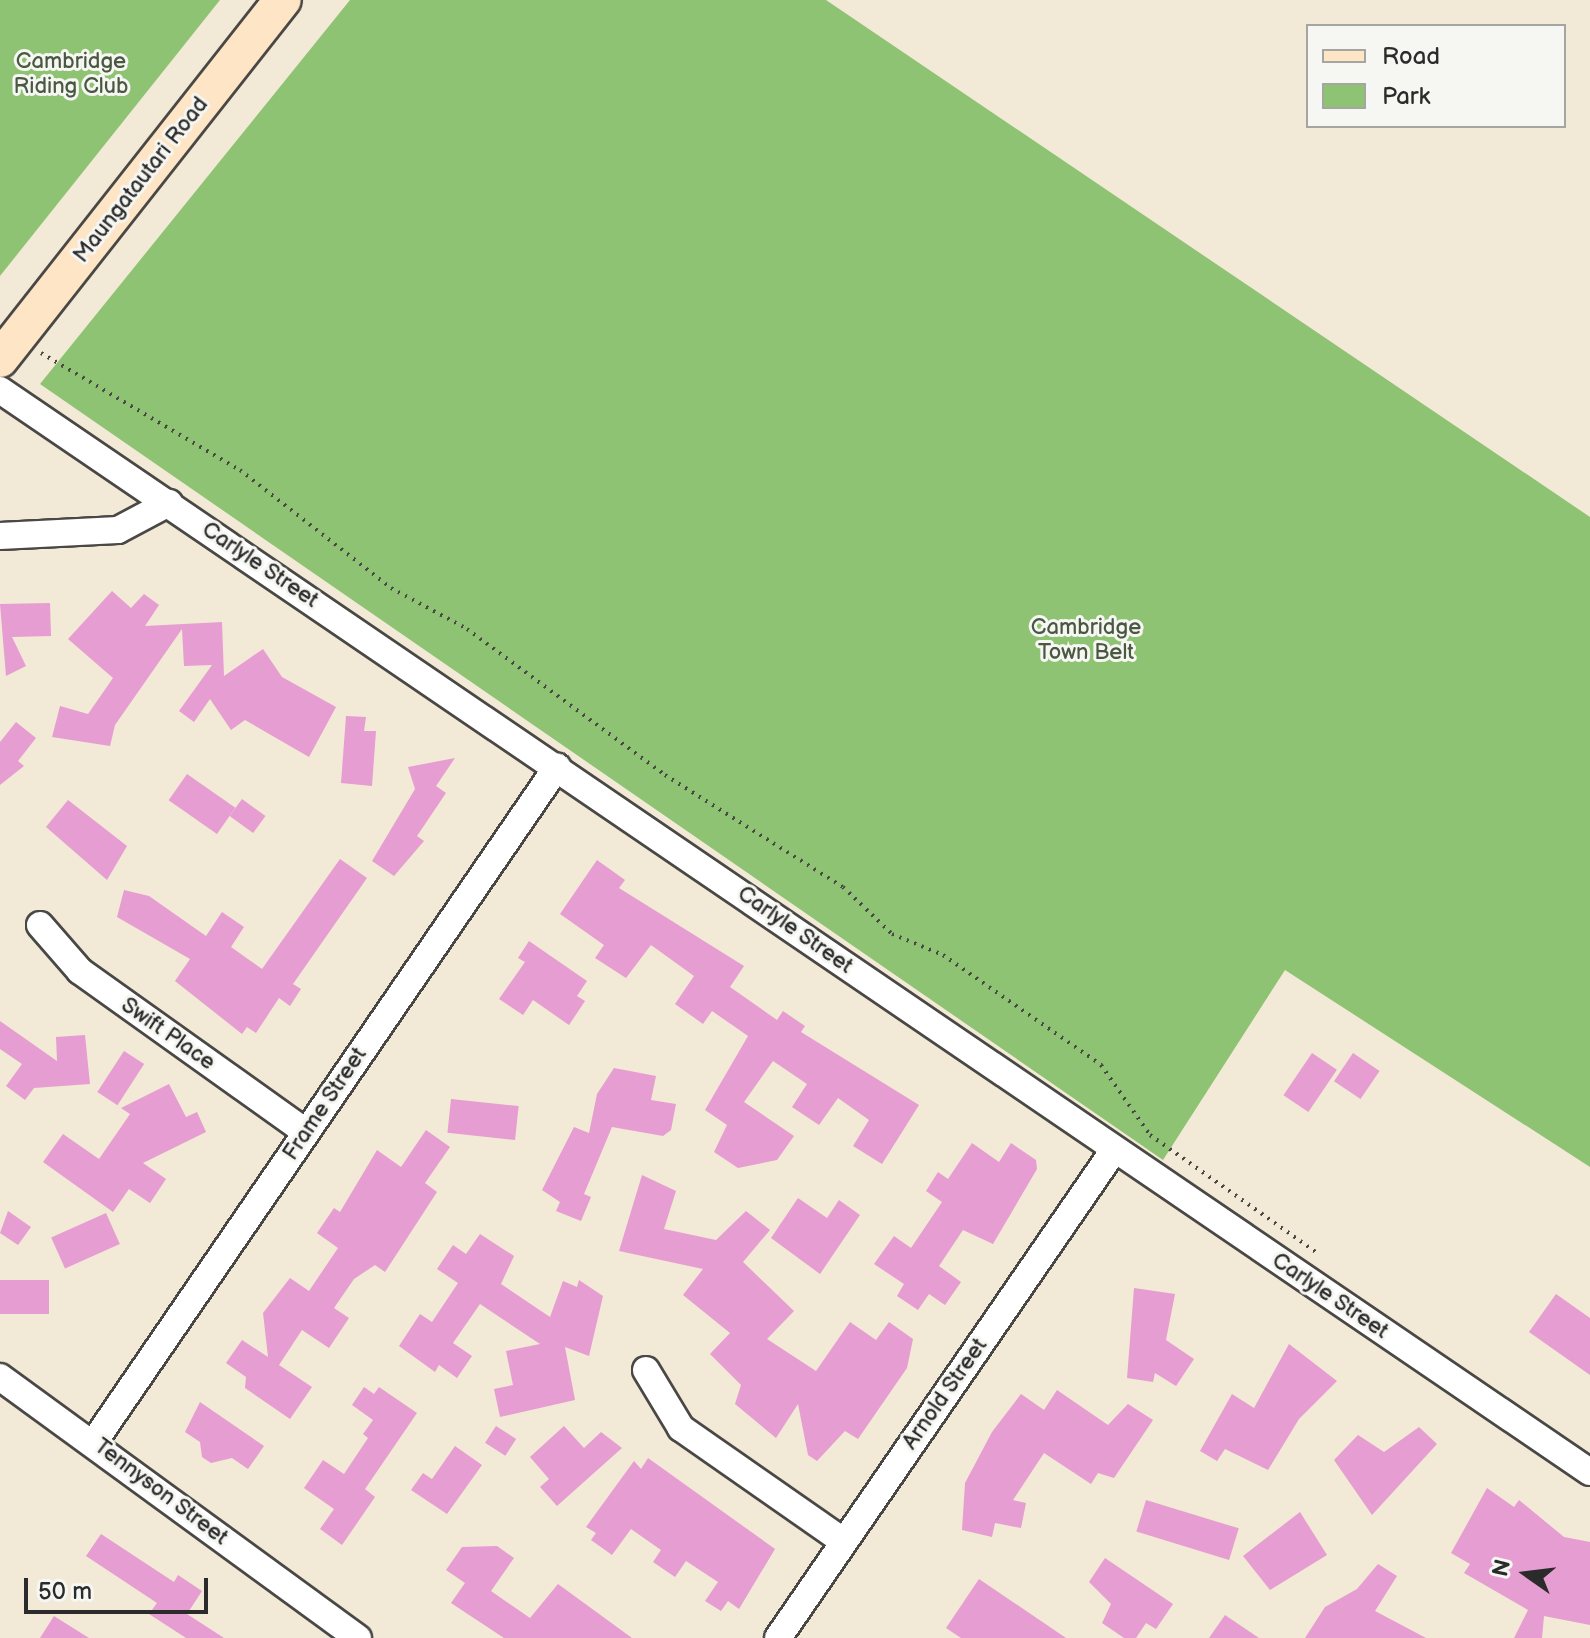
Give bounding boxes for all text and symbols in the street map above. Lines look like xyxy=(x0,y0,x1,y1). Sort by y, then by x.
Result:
legend xyxy=(1306,24,1566,128)
text: Road xyxy=(1382,42,1440,71)
park label: Cambridge Riding Club xyxy=(14,48,128,100)
text: Park xyxy=(1382,82,1430,111)
street label: Maungatautari Road xyxy=(68,92,214,268)
street label: Carlyle Street xyxy=(197,516,323,614)
park label: Cambridge Town Belt xyxy=(1031,614,1141,666)
street label: Carlyle Street xyxy=(732,880,858,980)
street label: Swift Place xyxy=(116,992,220,1076)
street label: Frame Street xyxy=(278,1042,372,1166)
street label: Carlyle Street xyxy=(1267,1247,1393,1345)
street label: Arnold Street xyxy=(897,1333,993,1455)
street label: Tennyson Street xyxy=(89,1433,233,1551)
north arrow xyxy=(1486,1534,1566,1614)
text: N xyxy=(1487,1557,1517,1579)
scale bar xyxy=(28,1562,212,1612)
text: 50 m xyxy=(38,1577,92,1606)

